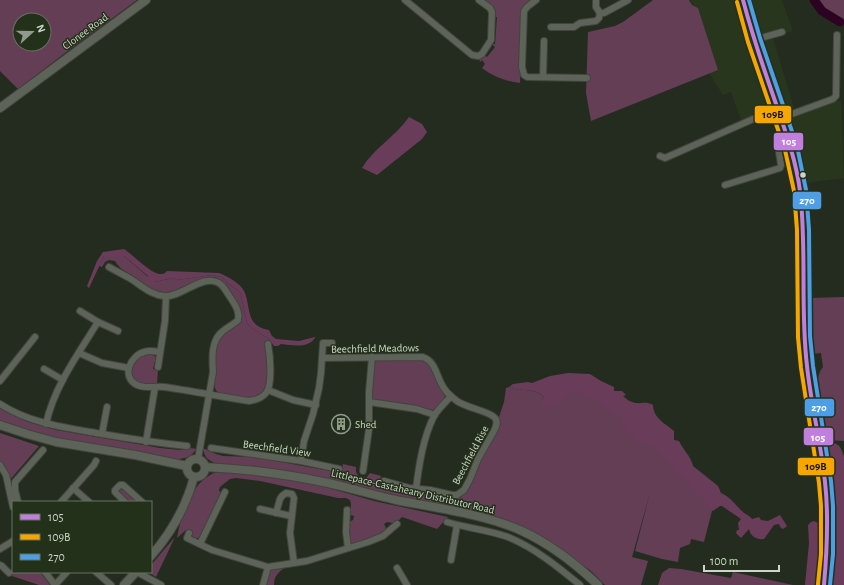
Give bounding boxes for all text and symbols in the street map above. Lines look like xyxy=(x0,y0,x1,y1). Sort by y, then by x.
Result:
street label: Clonee Road xyxy=(61,11,110,52)
north arrow xyxy=(12,12,52,52)
text: N xyxy=(34,23,47,34)
line badge: 109B xyxy=(754,105,792,124)
text: 109B xyxy=(762,109,784,120)
line badge: 105 xyxy=(773,132,804,151)
text: 105 xyxy=(782,136,796,147)
unlabelled marker xyxy=(798,170,808,180)
line badge: 270 xyxy=(792,191,822,210)
text: 270 xyxy=(799,195,815,206)
street label: Beechfield Meadows xyxy=(331,342,419,355)
line badge: 270 xyxy=(804,398,835,417)
text: 270 xyxy=(811,402,827,413)
building icon: Shed xyxy=(330,413,352,435)
place label: Shed xyxy=(355,419,377,430)
street label: Beechfield Rise xyxy=(450,424,491,487)
line badge: 105 xyxy=(803,427,834,446)
text: 105 xyxy=(811,432,825,443)
street label: Beechfield View xyxy=(242,438,312,459)
line badge: 109B xyxy=(797,457,835,476)
text: 109B xyxy=(805,461,827,472)
street label: Littlepace-Castaheany Distributor Road xyxy=(330,467,496,516)
legend xyxy=(12,501,152,573)
text: 105 xyxy=(48,511,63,523)
text: 109B xyxy=(48,531,71,543)
scale bar xyxy=(704,547,779,573)
text: 270 xyxy=(48,551,65,563)
text: 100 m xyxy=(710,555,738,567)

